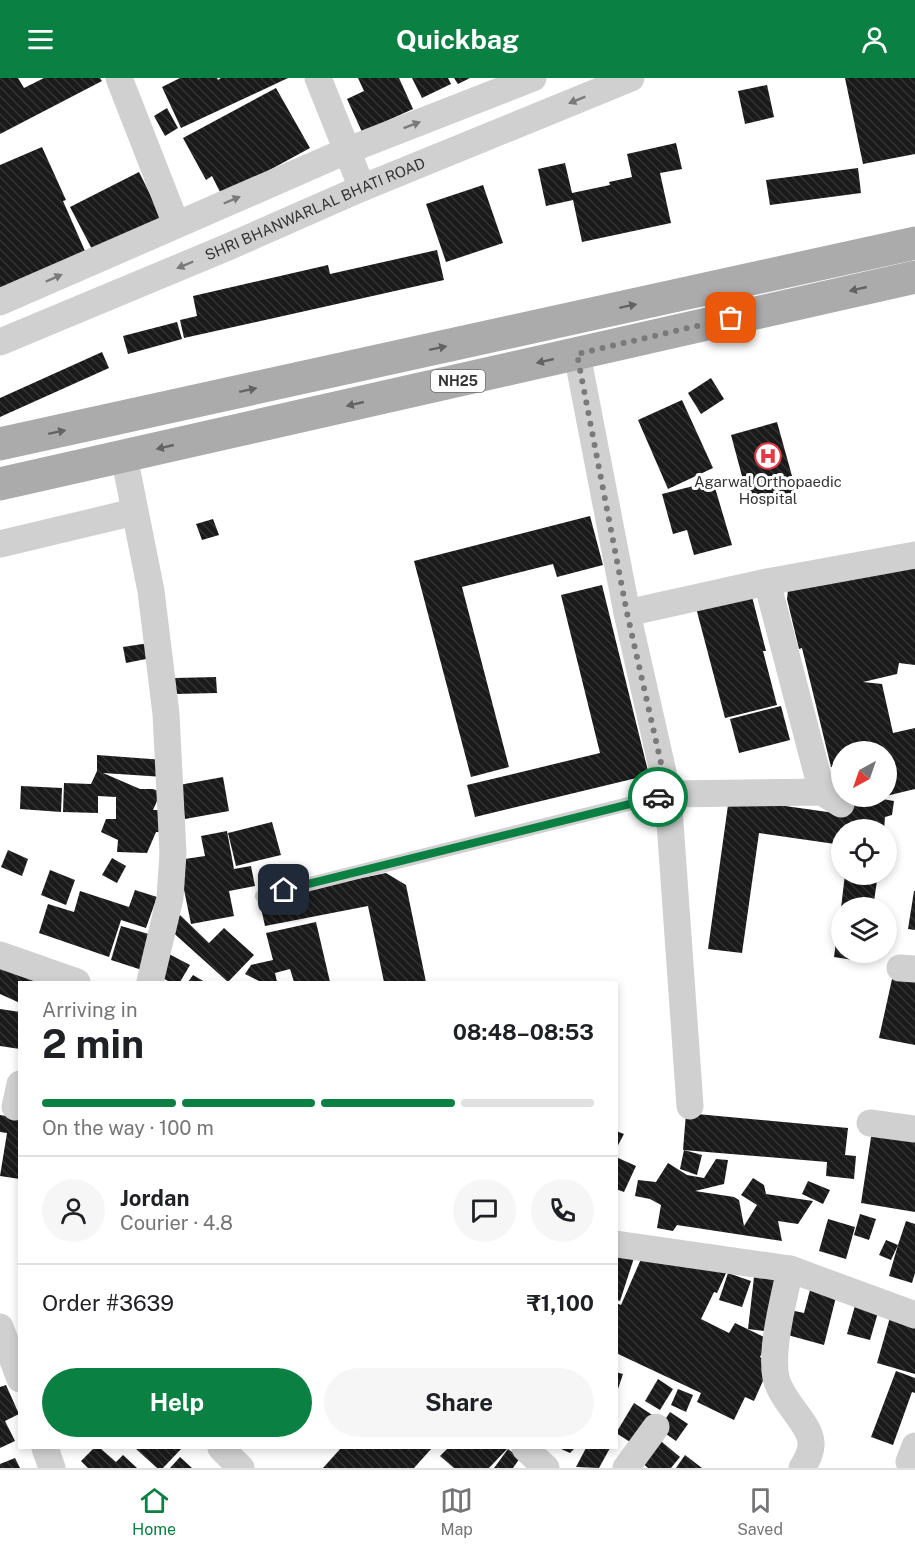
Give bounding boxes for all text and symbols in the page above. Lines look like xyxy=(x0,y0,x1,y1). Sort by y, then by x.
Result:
icon: menu xyxy=(24,23,57,56)
text: Quickbag xyxy=(396,23,519,55)
icon: person xyxy=(858,23,891,56)
one-way arrow xyxy=(568,95,586,105)
one-way arrow xyxy=(403,120,421,129)
street label: SHRI BHANWARLAL BHATI ROAD xyxy=(202,154,428,264)
one-way arrow xyxy=(224,195,242,205)
one-way arrow xyxy=(175,260,193,270)
one-way arrow xyxy=(45,273,63,283)
one-way arrow xyxy=(848,285,867,294)
pin xyxy=(705,292,756,343)
one-way arrow xyxy=(619,301,638,310)
icon: bag xyxy=(714,301,747,334)
one-way arrow xyxy=(429,343,448,352)
one-way arrow xyxy=(536,356,554,366)
road number: NH25 xyxy=(431,370,485,392)
one-way arrow xyxy=(238,385,257,394)
one-way arrow xyxy=(345,399,364,409)
one-way arrow xyxy=(48,426,66,436)
hospital icon: Agarwal Orthopaedic Hospital xyxy=(753,441,783,471)
one-way arrow xyxy=(155,442,174,452)
place label: Agarwal Orthopaedic Hospital xyxy=(694,473,842,507)
north arrow xyxy=(831,741,897,807)
map controls xyxy=(831,741,897,963)
courier xyxy=(628,767,688,827)
icon: car xyxy=(642,781,675,814)
button: locate xyxy=(831,819,897,885)
pin xyxy=(258,864,309,915)
icon: home xyxy=(267,873,300,906)
button: layers xyxy=(831,897,897,963)
text: Arriving in xyxy=(42,998,137,1022)
text: 08:48–08:53 xyxy=(453,1019,594,1045)
text: 2 min xyxy=(42,1021,144,1067)
text: On the way · 100 m xyxy=(42,1116,214,1140)
button: person xyxy=(42,1179,105,1242)
button: chat xyxy=(453,1179,516,1242)
button: phone xyxy=(531,1179,594,1242)
text: Jordan xyxy=(120,1185,189,1211)
text: Courier · 4.8 xyxy=(120,1211,233,1235)
text: Order #3639 xyxy=(42,1290,174,1316)
text: ₹1,100 xyxy=(527,1290,594,1316)
button: Help xyxy=(42,1368,312,1437)
button: Share xyxy=(324,1368,594,1437)
tab: Home xyxy=(132,1484,176,1539)
tab: Map xyxy=(440,1484,473,1539)
tab: Saved xyxy=(737,1484,783,1539)

